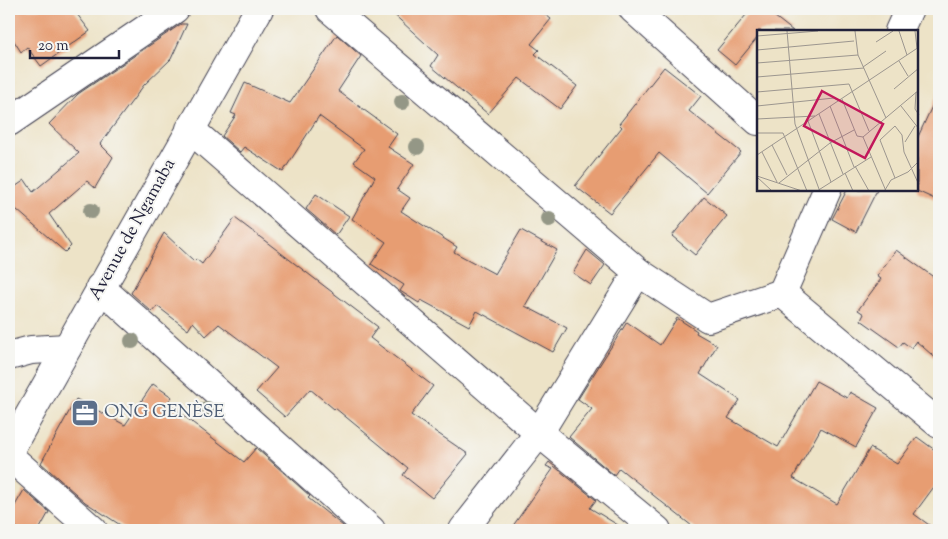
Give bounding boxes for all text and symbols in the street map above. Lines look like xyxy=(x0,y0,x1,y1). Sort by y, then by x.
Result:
scale bar xyxy=(30,28,119,60)
inset map xyxy=(757,30,918,191)
text: 20 m xyxy=(38,36,69,57)
street label: Avenue de Ngamaba xyxy=(83,154,183,306)
office icon: ONG GENÈSE xyxy=(70,398,100,428)
place label: ONG GENÈSE xyxy=(104,400,225,426)

